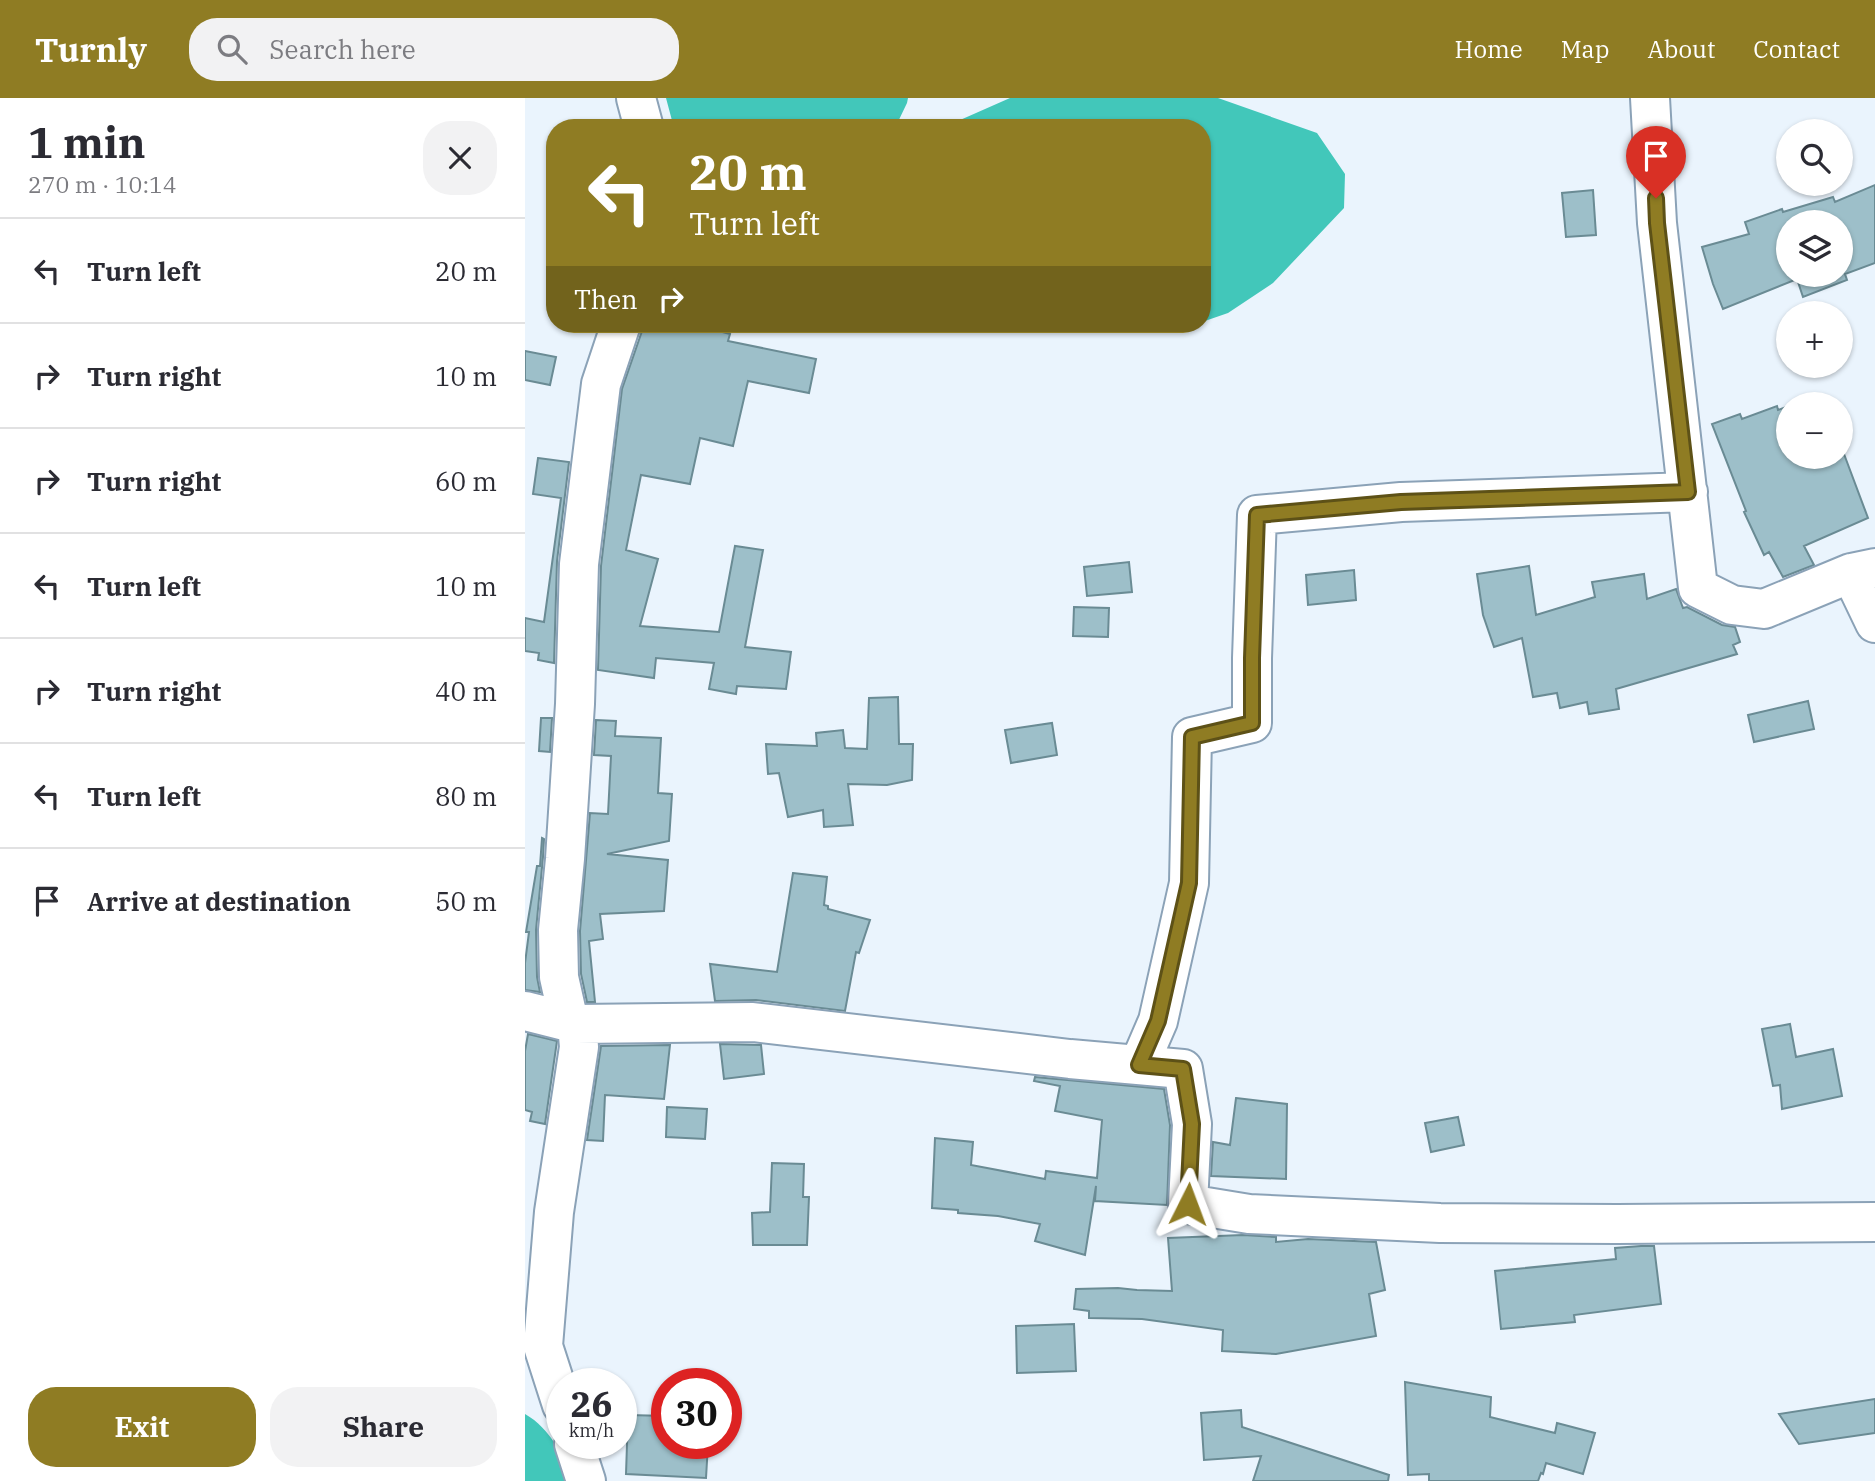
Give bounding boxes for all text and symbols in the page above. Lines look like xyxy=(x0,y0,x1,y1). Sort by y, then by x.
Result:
search box xyxy=(189,18,679,81)
text: Turnly xyxy=(35,28,147,71)
icon: search xyxy=(213,30,251,68)
text: Search here xyxy=(269,32,416,66)
text: Home xyxy=(1455,33,1523,65)
text: Map xyxy=(1561,33,1609,65)
text: About xyxy=(1647,33,1715,65)
text: Contact xyxy=(1753,33,1840,65)
text: 1 min xyxy=(28,115,146,170)
map controls xyxy=(1776,119,1853,469)
button: search xyxy=(1776,119,1853,196)
button: close xyxy=(423,121,497,195)
pin xyxy=(1626,126,1686,198)
icon: arrive xyxy=(1637,137,1675,175)
text: 20 m xyxy=(689,140,807,203)
icon: left xyxy=(574,147,665,238)
text: 270 m · 10:14 xyxy=(28,169,177,199)
text: Turn left xyxy=(689,202,820,244)
button: layers xyxy=(1776,210,1853,287)
icon: left xyxy=(28,252,66,290)
text: Turn left xyxy=(87,254,201,288)
text: 20 m xyxy=(435,254,497,288)
icon: right xyxy=(652,280,690,318)
text: Then xyxy=(574,282,638,316)
button: + xyxy=(1776,301,1853,378)
icon: right xyxy=(28,357,66,395)
text: Turn right xyxy=(87,359,221,393)
text: 10 m xyxy=(435,359,497,393)
button: − xyxy=(1776,392,1853,469)
icon: right xyxy=(28,462,66,500)
text: Turn right xyxy=(87,464,221,498)
text: 60 m xyxy=(435,464,497,498)
icon: left xyxy=(28,567,66,605)
text: Turn left xyxy=(87,569,201,603)
text: 10 m xyxy=(435,569,497,603)
icon: right xyxy=(28,672,66,710)
text: Turn right xyxy=(87,674,221,708)
text: 40 m xyxy=(435,674,497,708)
icon: left xyxy=(28,777,66,815)
text: Turn left xyxy=(87,779,201,813)
text: 80 m xyxy=(435,779,497,813)
icon: arrive xyxy=(28,882,66,920)
text: Arrive at destination xyxy=(87,884,351,918)
text: 50 m xyxy=(435,884,497,918)
position arrow xyxy=(1151,1167,1225,1241)
speed limit sign: 30 xyxy=(651,1368,742,1459)
text: 26 xyxy=(570,1381,613,1427)
button: Exit xyxy=(28,1387,256,1467)
button: Share xyxy=(270,1387,497,1467)
text: km/h xyxy=(569,1419,614,1442)

